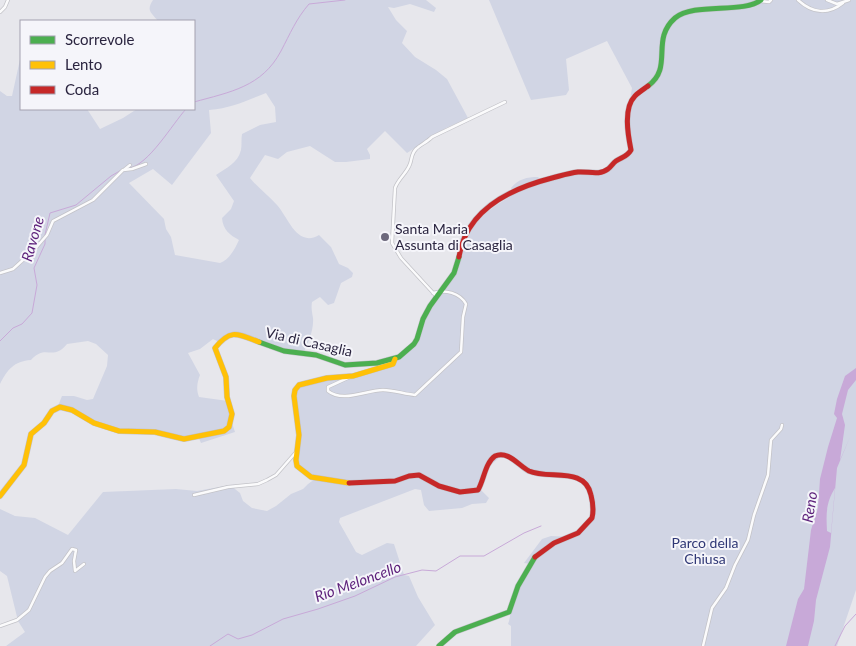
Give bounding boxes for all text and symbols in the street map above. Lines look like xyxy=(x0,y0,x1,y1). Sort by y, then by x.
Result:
legend xyxy=(20,20,195,110)
text: Scorrevole xyxy=(65,30,135,48)
text: Lento xyxy=(65,55,102,73)
text: Coda xyxy=(65,80,99,98)
water label: Ravone xyxy=(17,214,47,263)
place label: Santa Maria Assunta di Casaglia xyxy=(395,220,513,253)
marker: Santa Maria Assunta di Casaglia xyxy=(379,231,391,243)
street label: Via di Casaglia xyxy=(264,323,354,360)
water label: Reno xyxy=(798,490,820,524)
park label: Parco della Chiusa xyxy=(672,534,738,567)
water label: Rio Meloncello xyxy=(312,557,404,605)

